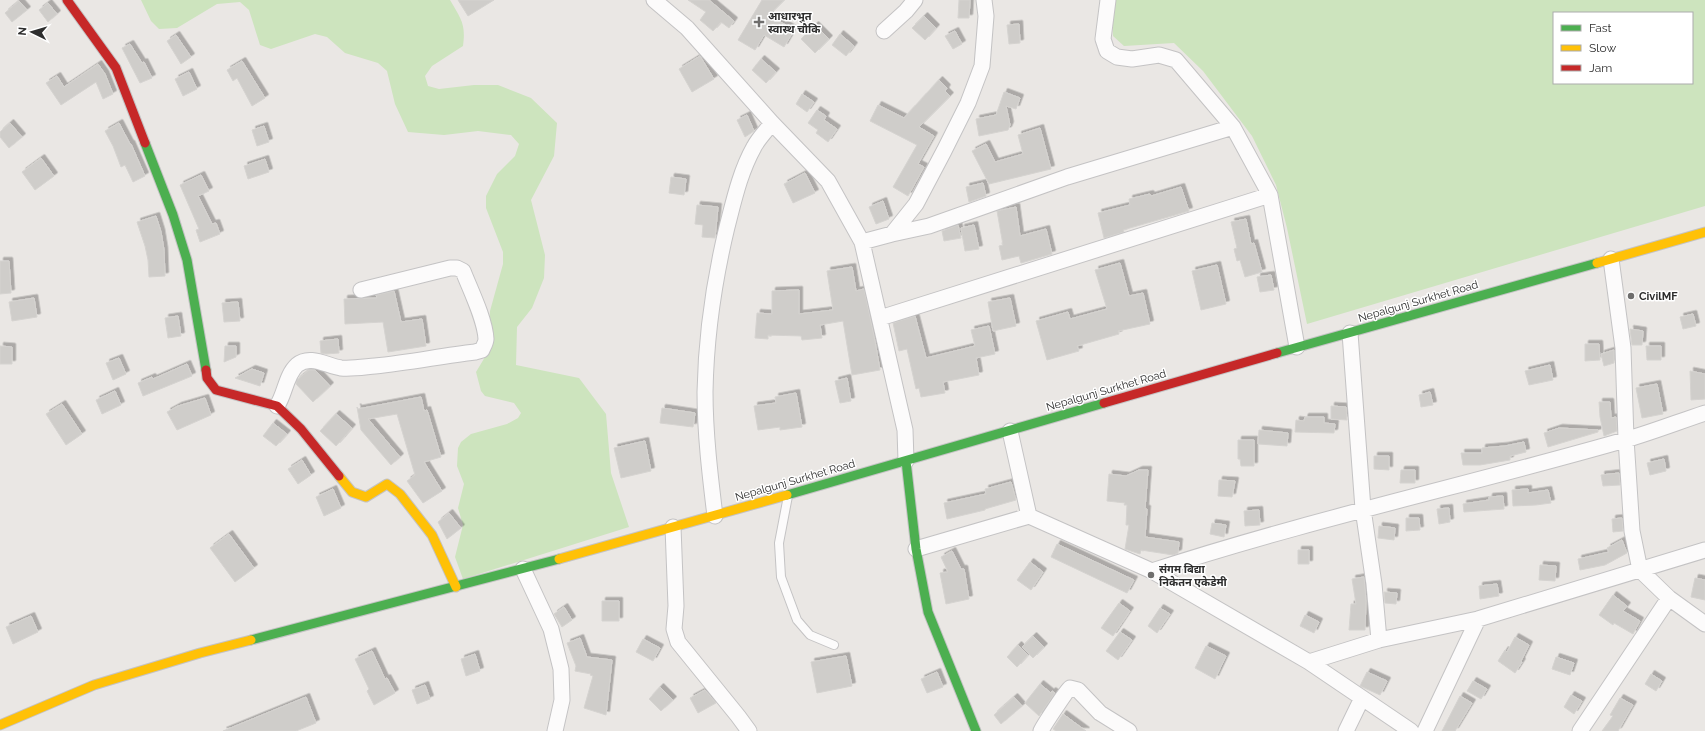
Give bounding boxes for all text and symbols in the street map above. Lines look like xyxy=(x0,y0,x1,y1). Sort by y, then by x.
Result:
place label: आधारभुत स्वास्थ चौकि xyxy=(768,10,821,36)
north arrow xyxy=(12,12,52,52)
legend xyxy=(1553,12,1693,84)
marker: आधारभुत स्वास्थ चौकि xyxy=(753,16,765,28)
text: Fast xyxy=(1589,21,1612,35)
text: N xyxy=(16,26,29,36)
text: Slow xyxy=(1589,41,1616,55)
text: Jam xyxy=(1589,61,1612,75)
street label: Nepalgunj Surkhet Road xyxy=(1357,278,1480,325)
place label: CivilMF xyxy=(1639,290,1678,303)
marker: CivilMF xyxy=(1626,291,1636,301)
street label: Nepalgunj Surkhet Road xyxy=(1045,367,1168,414)
street label: Nepalgunj Surkhet Road xyxy=(734,457,857,504)
place label: संगम बिद्या निकेतन एकेडेमी xyxy=(1159,563,1228,589)
marker: संगम बिद्या निकेतन एकेडेमी xyxy=(1146,570,1156,580)

